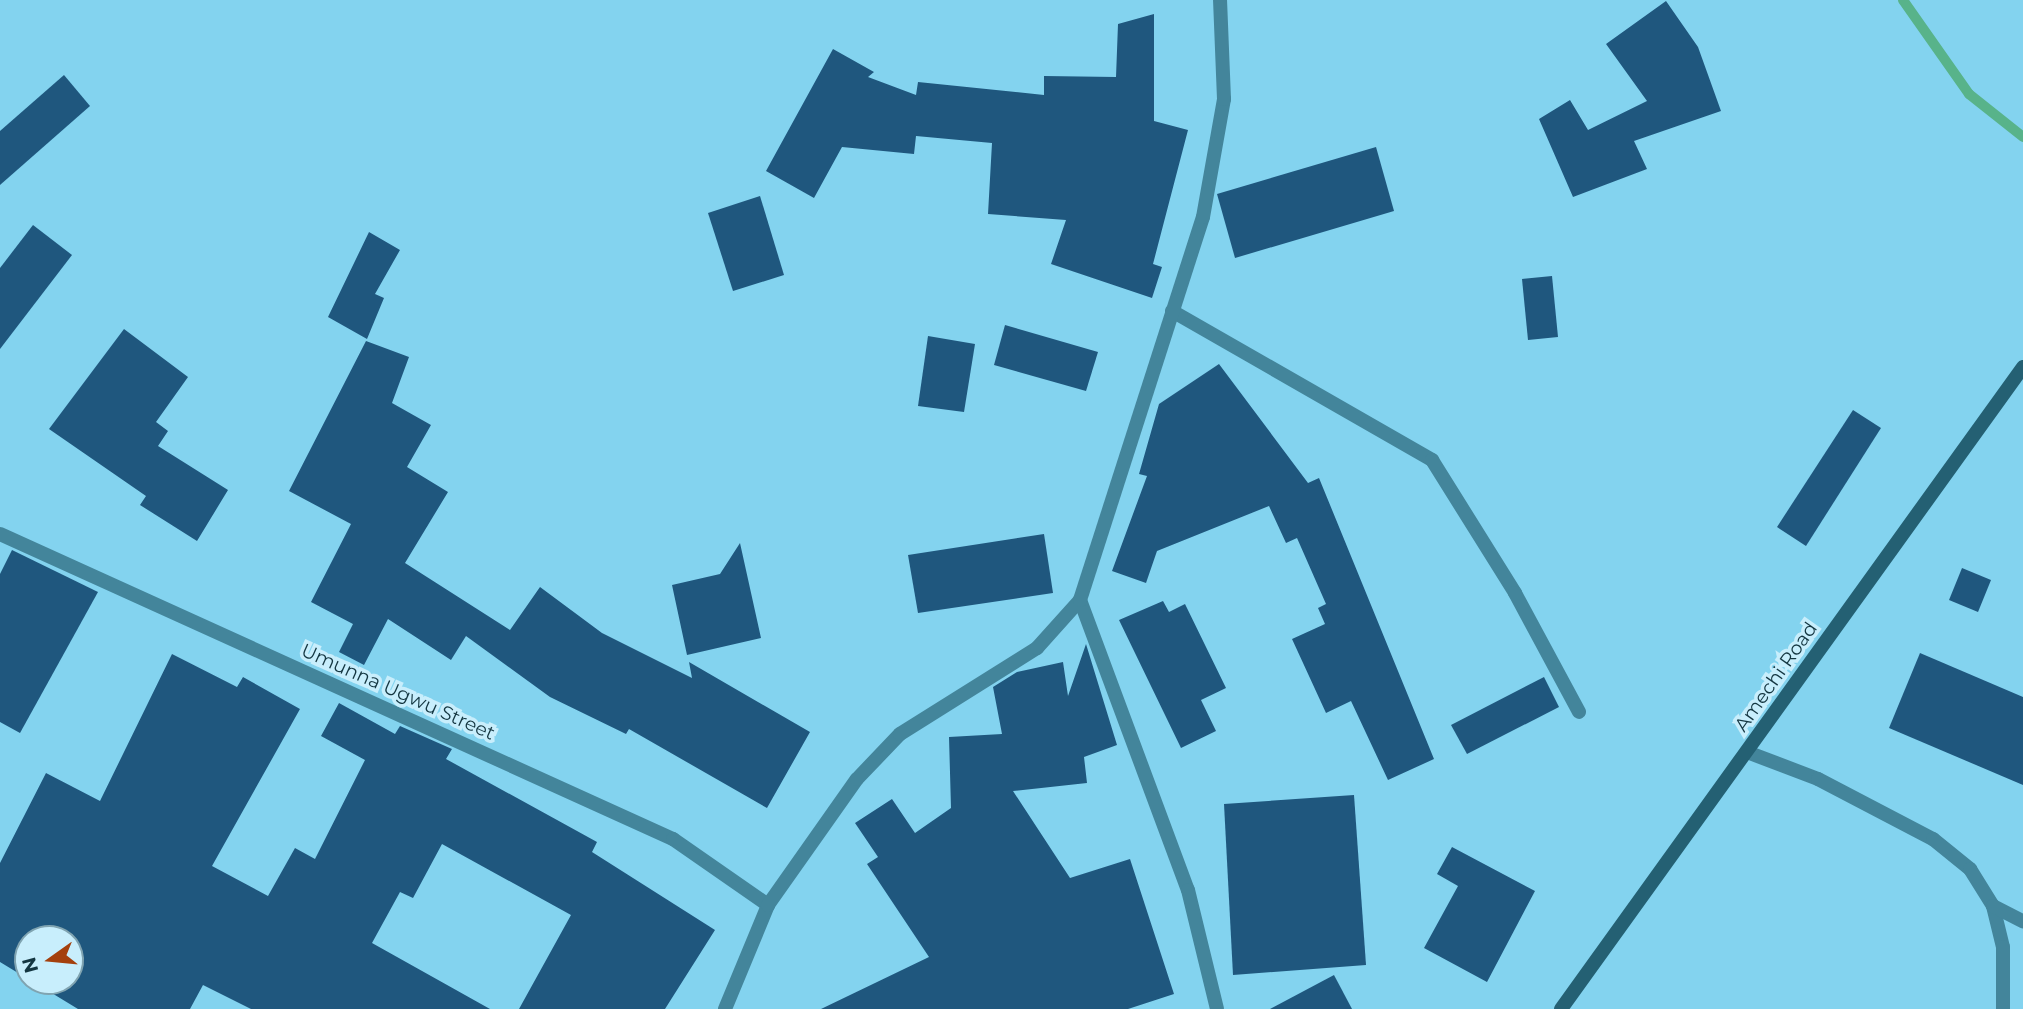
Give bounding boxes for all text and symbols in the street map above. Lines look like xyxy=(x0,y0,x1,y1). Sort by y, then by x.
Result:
street label: Amechi Road xyxy=(1730,618,1822,736)
street label: Umunna Ugwu Street xyxy=(298,639,498,745)
north arrow xyxy=(14,925,84,995)
text: N xyxy=(17,955,43,975)

